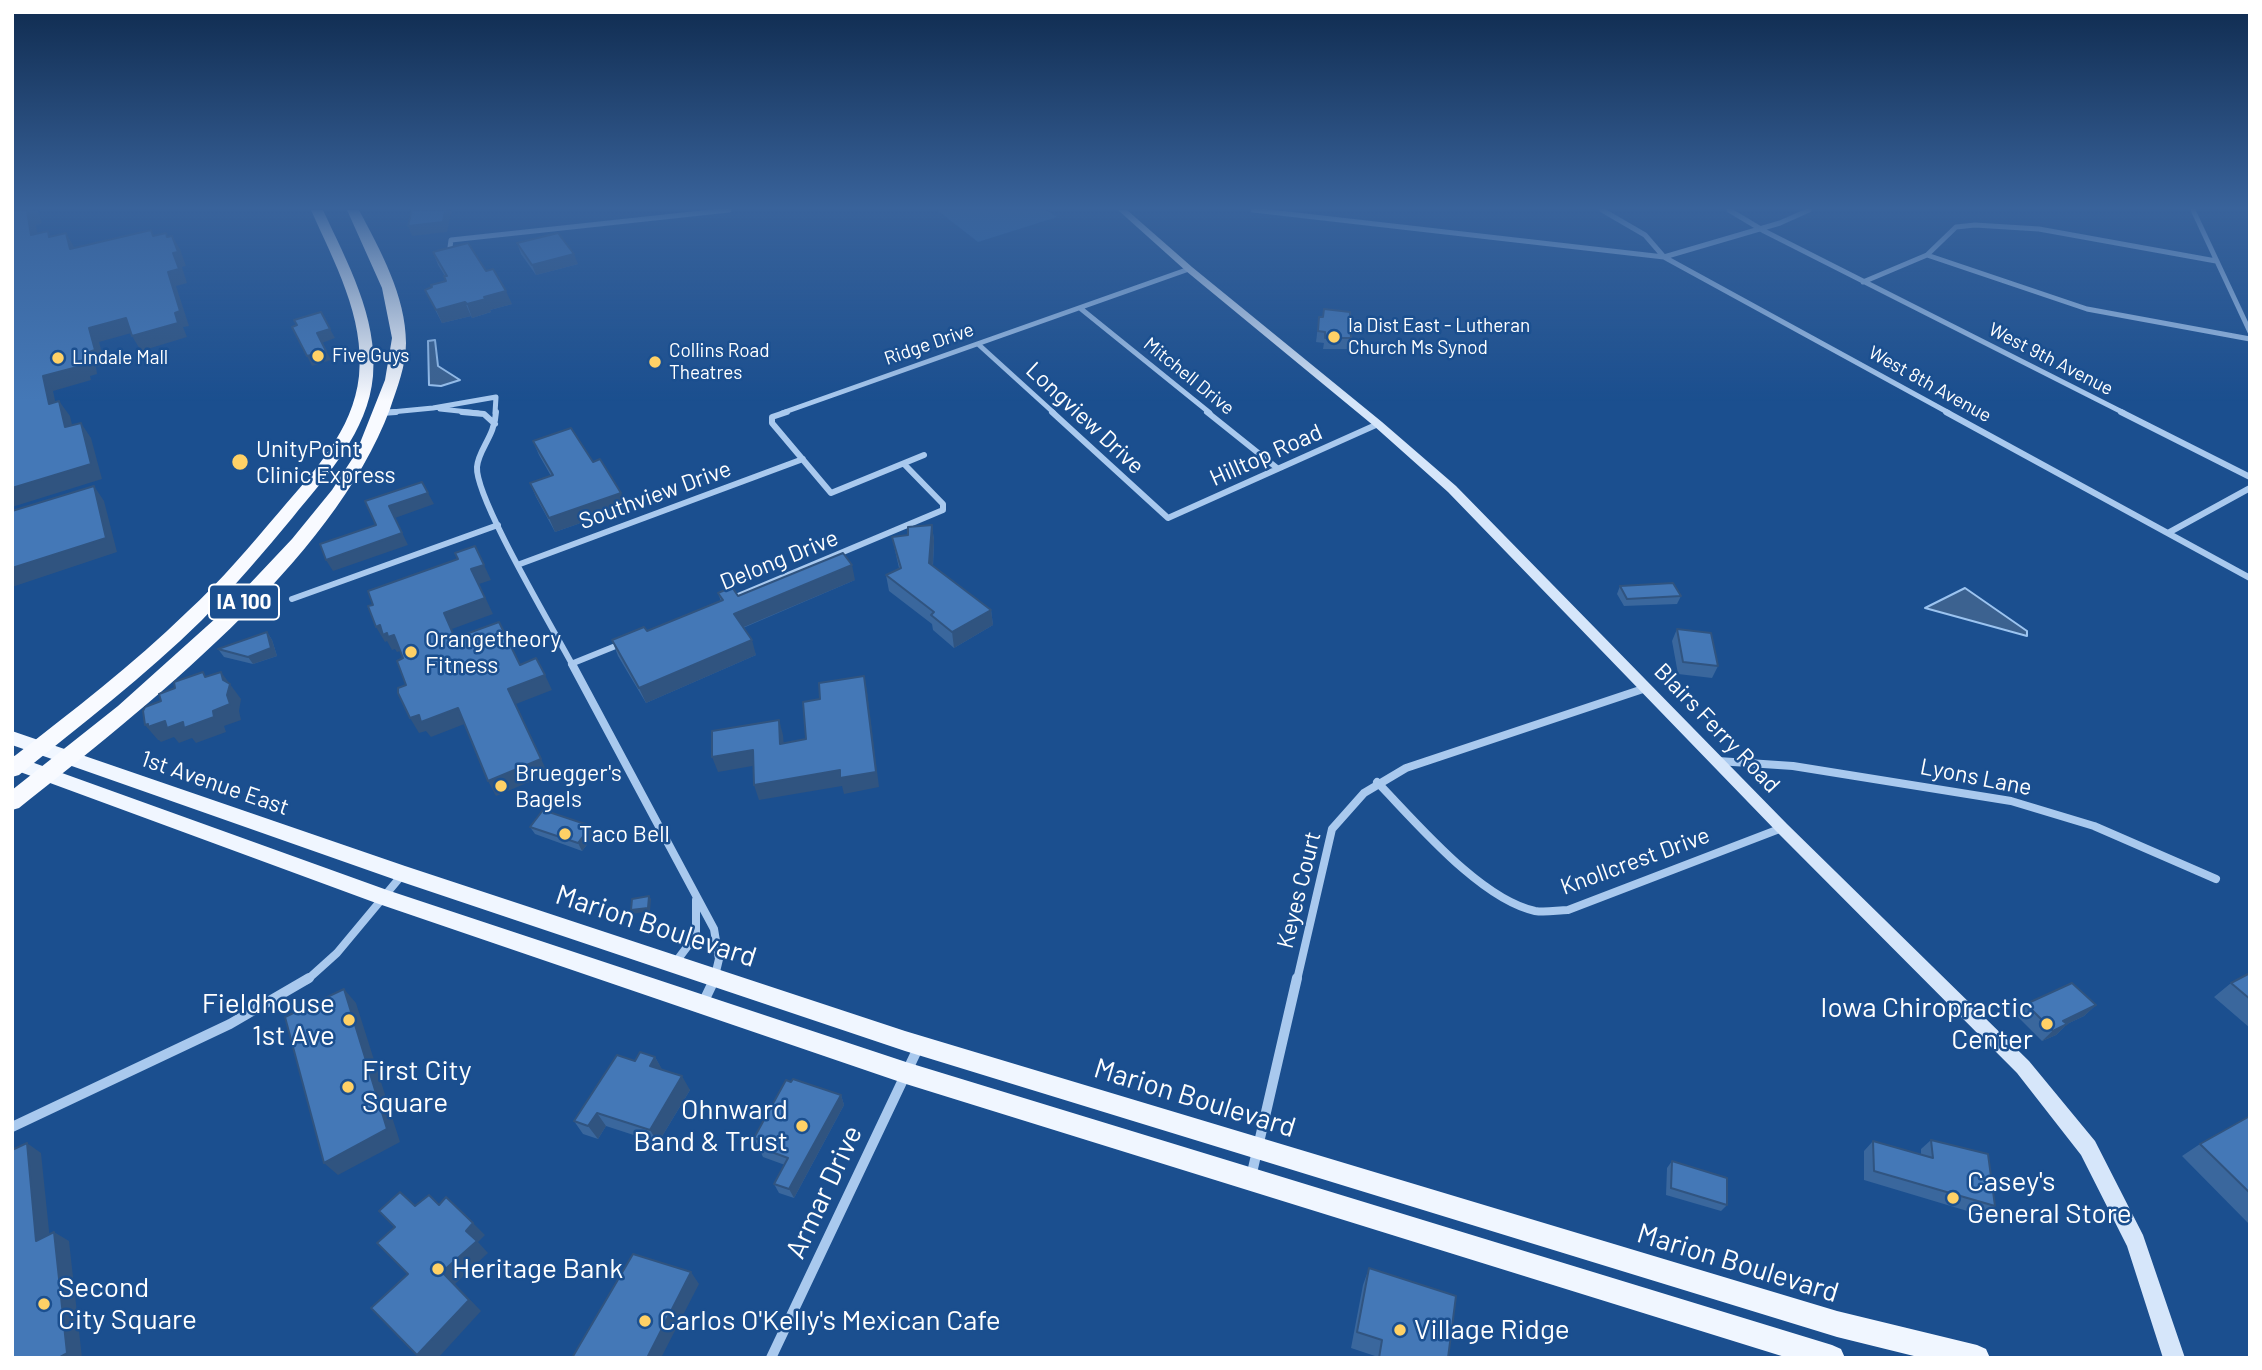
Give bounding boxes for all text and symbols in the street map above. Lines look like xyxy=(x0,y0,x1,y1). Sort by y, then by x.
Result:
place label: Ia Dist East - Lutheran Church Ms Synod xyxy=(1348,315,1530,359)
street label: Ridge Drive xyxy=(881,318,977,370)
street label: West 9th Avenue xyxy=(1985,318,2117,400)
marker: Ia Dist East - Lutheran Church Ms Synod xyxy=(1326,329,1342,345)
street label: Mitchell Drive xyxy=(1139,333,1239,419)
place label: Collins Road Theatres xyxy=(669,340,770,384)
street label: West 8th Avenue xyxy=(1865,341,1995,427)
place label: Five Guys xyxy=(332,345,409,367)
place label: Lindale Mall xyxy=(72,347,168,369)
marker: Five Guys xyxy=(310,348,326,364)
marker: Lindale Mall xyxy=(50,350,66,366)
marker: Collins Road Theatres xyxy=(647,354,663,370)
street label: Longview Drive xyxy=(1020,356,1150,480)
street label: Hilltop Road xyxy=(1205,418,1327,492)
place label: UnityPoint Clinic Express xyxy=(256,435,396,489)
marker: UnityPoint Clinic Express xyxy=(230,452,250,472)
street label: Southview Drive xyxy=(575,455,735,535)
street label: Delong Drive xyxy=(716,524,842,596)
road number: IA 100 xyxy=(209,584,279,620)
place label: Orangetheory Fitness xyxy=(425,625,561,679)
marker: Orangetheory Fitness xyxy=(403,644,419,660)
street label: Blairs Ferry Road xyxy=(1648,658,1786,798)
street label: 1st Avenue East xyxy=(137,745,293,821)
street label: Lyons Lane xyxy=(1918,753,2034,801)
place label: Bruegger's Bagels xyxy=(515,759,622,813)
marker: Bruegger's Bagels xyxy=(493,778,509,794)
place label: Taco Bell xyxy=(579,820,670,848)
street label: Knollcrest Drive xyxy=(1557,821,1713,901)
marker: Taco Bell xyxy=(557,826,573,842)
street label: Keyes Court xyxy=(1271,829,1327,951)
street label: Marion Boulevard xyxy=(551,878,761,974)
place label: Fieldhouse 1st Ave xyxy=(202,987,335,1053)
place label: Iowa Chiropractic Center xyxy=(1820,991,2033,1057)
marker: Fieldhouse 1st Ave xyxy=(341,1012,357,1028)
marker: Iowa Chiropractic Center xyxy=(2039,1016,2055,1032)
street label: Marion Boulevard xyxy=(1090,1051,1300,1145)
place label: First City Square xyxy=(362,1054,472,1120)
marker: First City Square xyxy=(340,1079,356,1095)
place label: Ohnward Band & Trust xyxy=(633,1093,788,1159)
marker: Ohnward Band & Trust xyxy=(794,1118,810,1134)
street label: Armar Drive xyxy=(779,1120,869,1264)
place label: Casey's General Store xyxy=(1967,1165,2132,1231)
marker: Casey's General Store xyxy=(1945,1190,1961,1206)
street label: Marion Boulevard xyxy=(1633,1216,1843,1310)
place label: Heritage Bank xyxy=(452,1252,623,1286)
marker: Heritage Bank xyxy=(430,1261,446,1277)
place label: Second City Square xyxy=(58,1271,197,1337)
marker: Second City Square xyxy=(36,1296,52,1312)
place label: Carlos O'Kelly's Mexican Cafe xyxy=(659,1304,1001,1338)
marker: Carlos O'Kelly's Mexican Cafe xyxy=(637,1313,653,1329)
place label: Village Ridge xyxy=(1414,1313,1570,1347)
marker: Village Ridge xyxy=(1392,1322,1408,1338)

